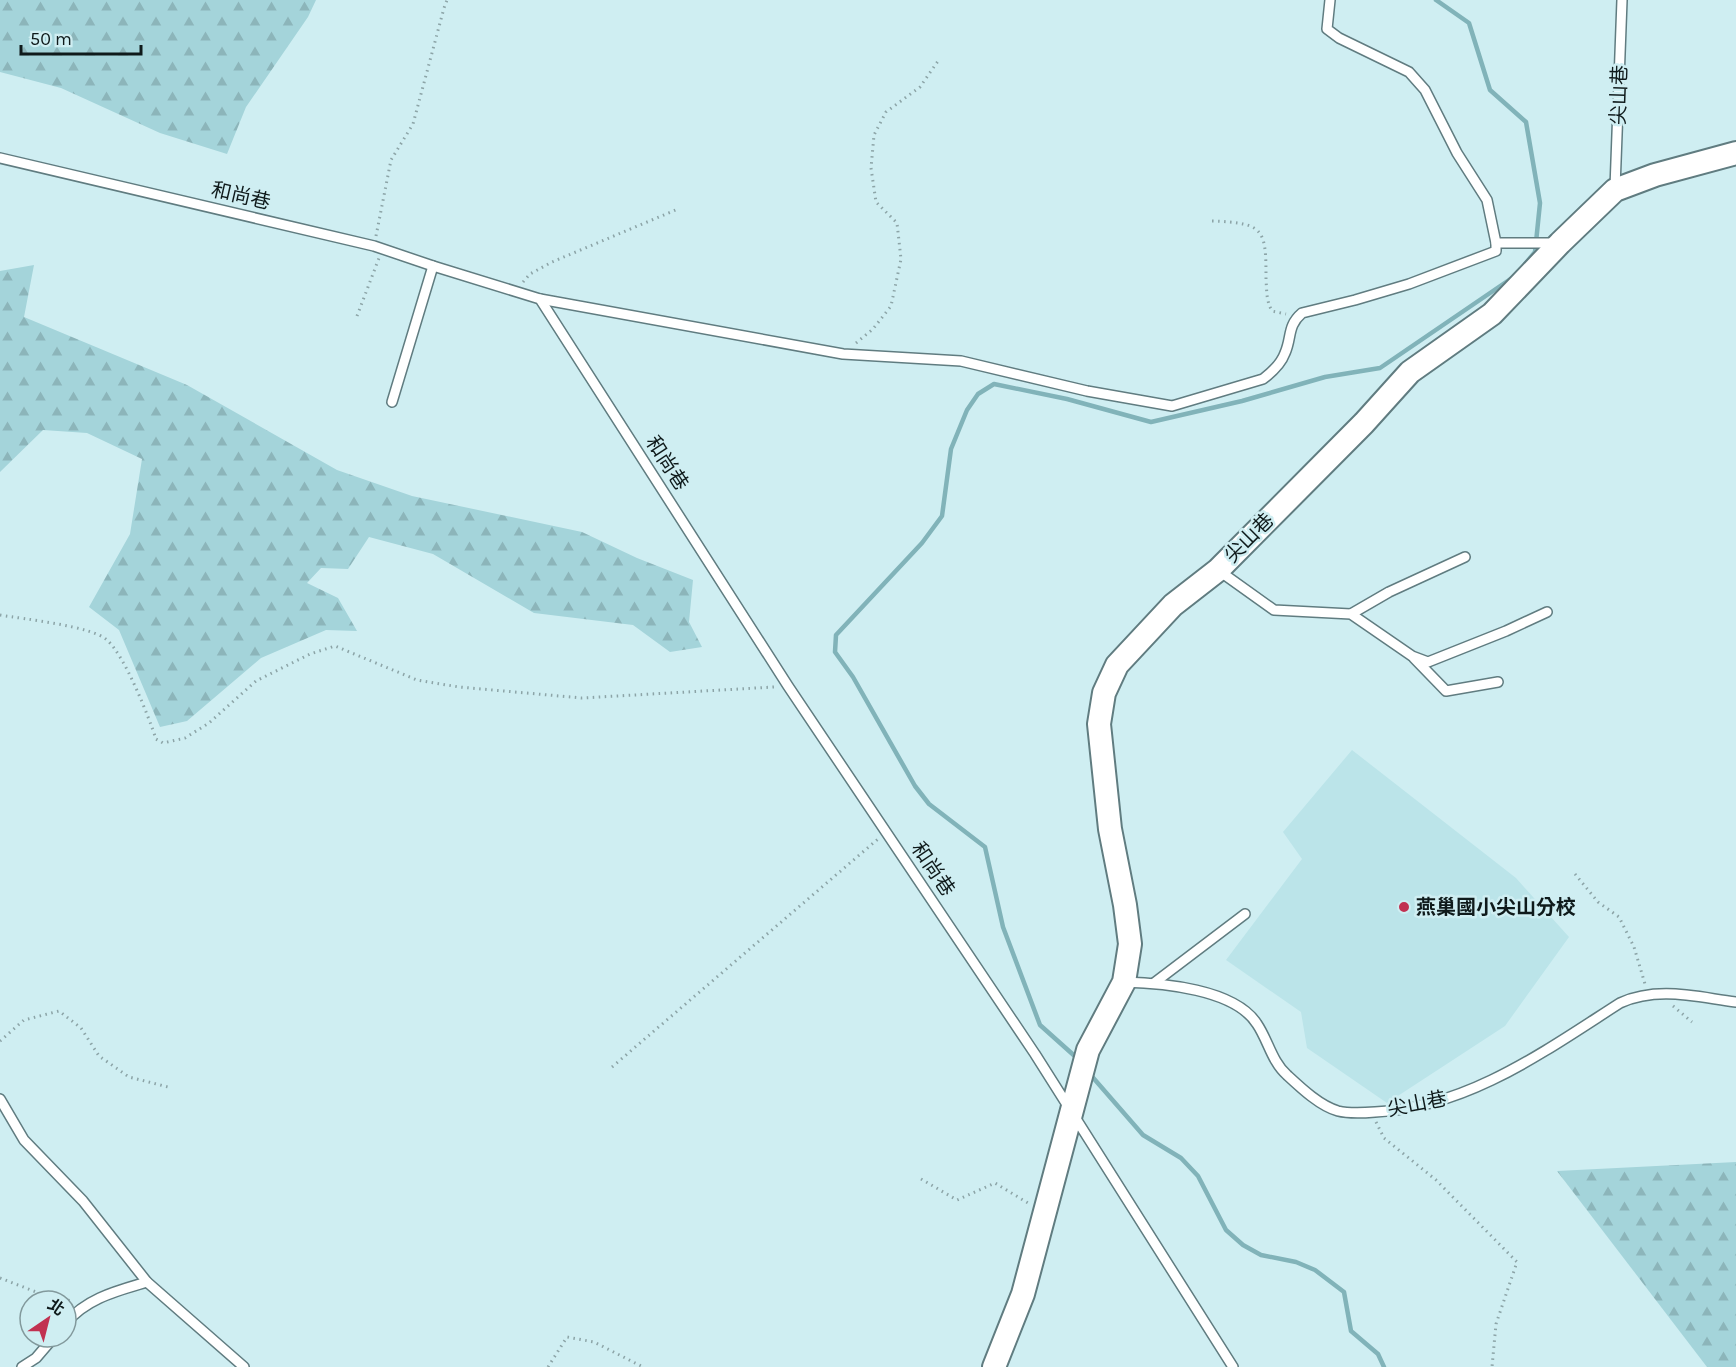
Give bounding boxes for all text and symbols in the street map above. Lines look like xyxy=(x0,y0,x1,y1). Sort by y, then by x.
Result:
scale bar xyxy=(21,18,141,56)
text: 50 m xyxy=(30,28,72,50)
street label: 尖山巷 xyxy=(1606,65,1632,125)
street label: 和尚巷 xyxy=(209,178,273,214)
street label: 和尚巷 xyxy=(641,432,693,494)
street label: 尖山巷 xyxy=(1220,509,1278,567)
street label: 和尚巷 xyxy=(907,838,959,900)
place label: 燕巢國小尖山分校 xyxy=(1416,896,1576,919)
marker: 燕巢國小尖山分校 xyxy=(1397,900,1411,914)
street label: 尖山巷 xyxy=(1385,1087,1449,1121)
north arrow xyxy=(18,1289,78,1349)
text: 北 xyxy=(44,1295,68,1319)

